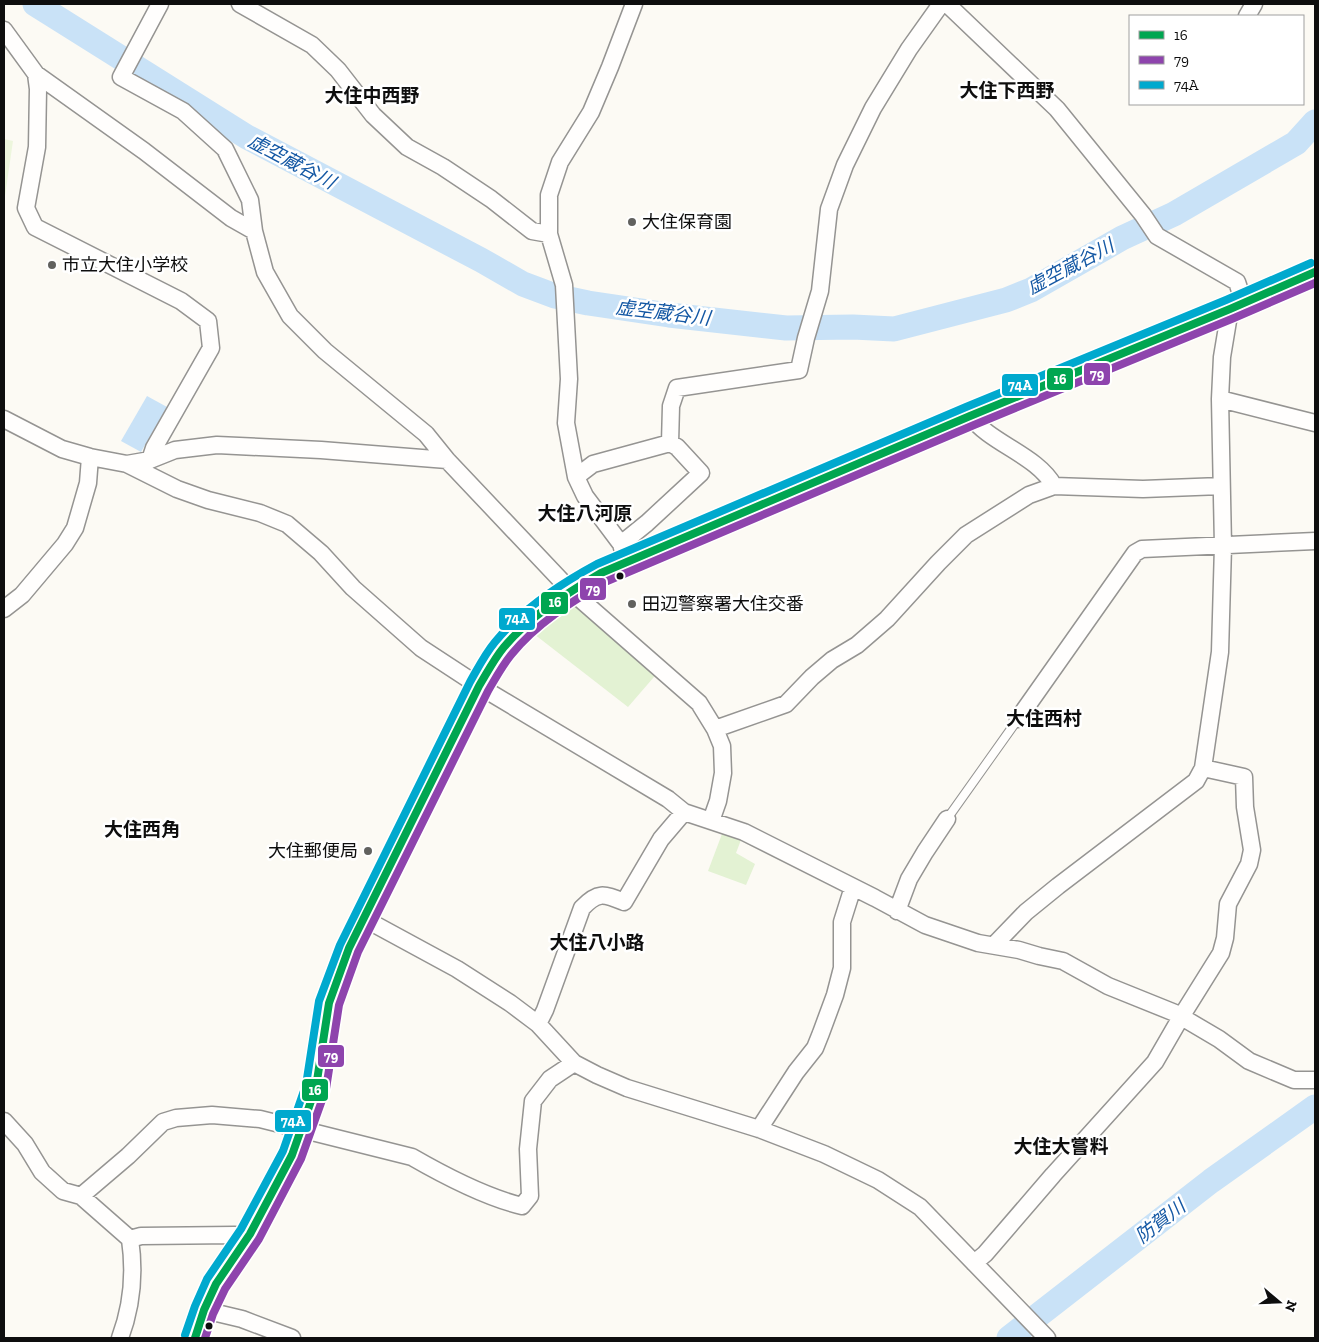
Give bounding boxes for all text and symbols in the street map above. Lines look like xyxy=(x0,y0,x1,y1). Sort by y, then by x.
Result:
legend xyxy=(1129,15,1304,105)
text: 16 xyxy=(1174,26,1188,44)
text: 79 xyxy=(1174,51,1189,69)
text: 74A xyxy=(1174,76,1199,94)
district label: 大住下西野 xyxy=(959,79,1055,102)
district label: 大住中西野 xyxy=(324,84,420,107)
water label: 虚空蔵谷川 xyxy=(244,129,341,195)
place label: 大住保育園 xyxy=(642,211,732,233)
marker: 大住保育園 xyxy=(626,216,638,228)
water label: 虚空蔵谷川 xyxy=(1023,233,1119,299)
place label: 市立大住小学校 xyxy=(62,254,188,276)
marker: 市立大住小学校 xyxy=(46,259,58,271)
water label: 虚空蔵谷川 xyxy=(614,295,713,330)
line badge: 79 xyxy=(1083,362,1111,386)
text: 79 xyxy=(1090,366,1105,383)
line badge: 16 xyxy=(1046,367,1074,391)
text: 16 xyxy=(1053,371,1067,388)
line badge: 74A xyxy=(1001,373,1039,397)
text: 74A xyxy=(1008,377,1033,394)
district label: 大住八河原 xyxy=(537,502,633,525)
unlabelled marker xyxy=(615,571,625,581)
line badge: 79 xyxy=(579,577,607,601)
text: 79 xyxy=(586,581,601,598)
line badge: 16 xyxy=(540,591,569,615)
place label: 田辺警察署大住交番 xyxy=(642,593,804,615)
text: 16 xyxy=(548,594,562,611)
marker: 田辺警察署大住交番 xyxy=(626,598,638,610)
line badge: 74A xyxy=(498,607,536,631)
text: 74A xyxy=(505,610,530,627)
district label: 大住西村 xyxy=(1006,707,1082,730)
district label: 大住西角 xyxy=(104,818,180,841)
place label: 大住郵便局 xyxy=(268,840,358,862)
marker: 大住郵便局 xyxy=(362,845,374,857)
district label: 大住八小路 xyxy=(549,931,645,954)
line badge: 79 xyxy=(317,1044,345,1068)
text: 79 xyxy=(324,1048,339,1065)
line badge: 16 xyxy=(301,1078,329,1102)
text: 16 xyxy=(308,1082,322,1099)
line badge: 74A xyxy=(274,1109,312,1133)
text: 74A xyxy=(281,1113,306,1130)
district label: 大住大嘗料 xyxy=(1013,1135,1109,1158)
water label: 防賀川 xyxy=(1131,1194,1191,1248)
north arrow xyxy=(1254,1277,1304,1327)
text: N xyxy=(1281,1298,1301,1314)
unlabelled marker xyxy=(204,1321,214,1331)

